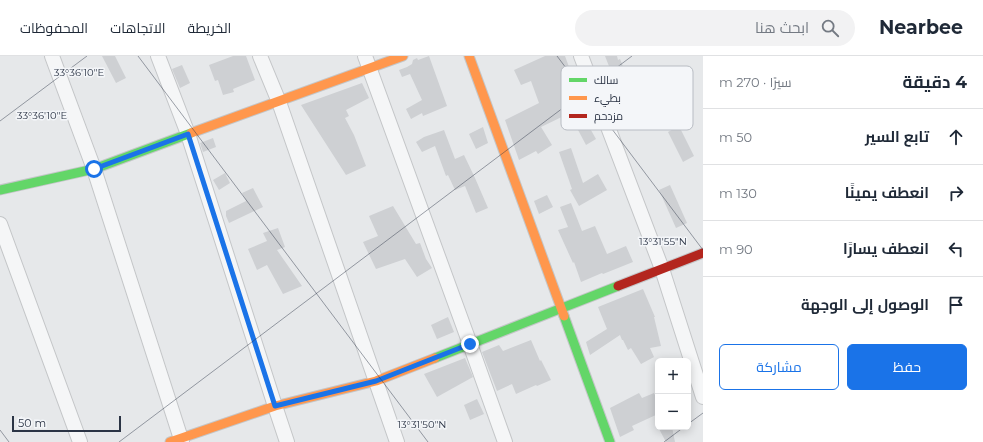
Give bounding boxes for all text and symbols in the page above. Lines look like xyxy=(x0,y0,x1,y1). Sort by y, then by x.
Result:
search box xyxy=(575,10,855,46)
text: Nearbee xyxy=(879,16,963,39)
icon: search xyxy=(819,17,841,39)
text: ابحث هنا xyxy=(755,18,809,37)
text: المحفوظات xyxy=(20,19,88,37)
text: الاتجاهات xyxy=(110,19,166,37)
text: الخريطة xyxy=(188,19,231,37)
text: 33°36'10"E xyxy=(54,66,104,79)
legend xyxy=(561,66,693,130)
text: 4 دقيقة xyxy=(902,72,967,92)
text: سالك xyxy=(594,73,618,87)
text: سيرًا · 270 m xyxy=(719,74,792,90)
text: بطيء xyxy=(594,91,621,107)
text: 33°36'10"E xyxy=(17,109,67,122)
text: مزدحم xyxy=(594,109,623,124)
icon: ahead xyxy=(945,126,967,148)
text: تابع السير xyxy=(865,127,929,146)
text: 50 m xyxy=(719,129,752,145)
route start xyxy=(85,160,103,178)
icon: right xyxy=(945,182,967,204)
text: انعطف يمينًا xyxy=(845,183,929,202)
text: 130 m xyxy=(719,185,757,201)
text: 13°31'55"N xyxy=(639,235,687,248)
icon: left xyxy=(945,238,967,260)
text: انعطف يسارًا xyxy=(843,239,929,258)
text: 90 m xyxy=(719,241,753,257)
icon: arrive xyxy=(945,294,967,316)
text: الوصول إلى الوجهة xyxy=(801,295,929,314)
route end xyxy=(461,335,479,353)
button: مشاركة xyxy=(719,344,839,390)
button: حفظ xyxy=(847,344,967,390)
map controls xyxy=(655,358,691,430)
button: + xyxy=(655,358,691,394)
button: − xyxy=(655,394,691,430)
scale bar xyxy=(12,414,121,433)
text: 50 m xyxy=(18,416,46,430)
text: 13°31'50"N xyxy=(397,418,447,431)

